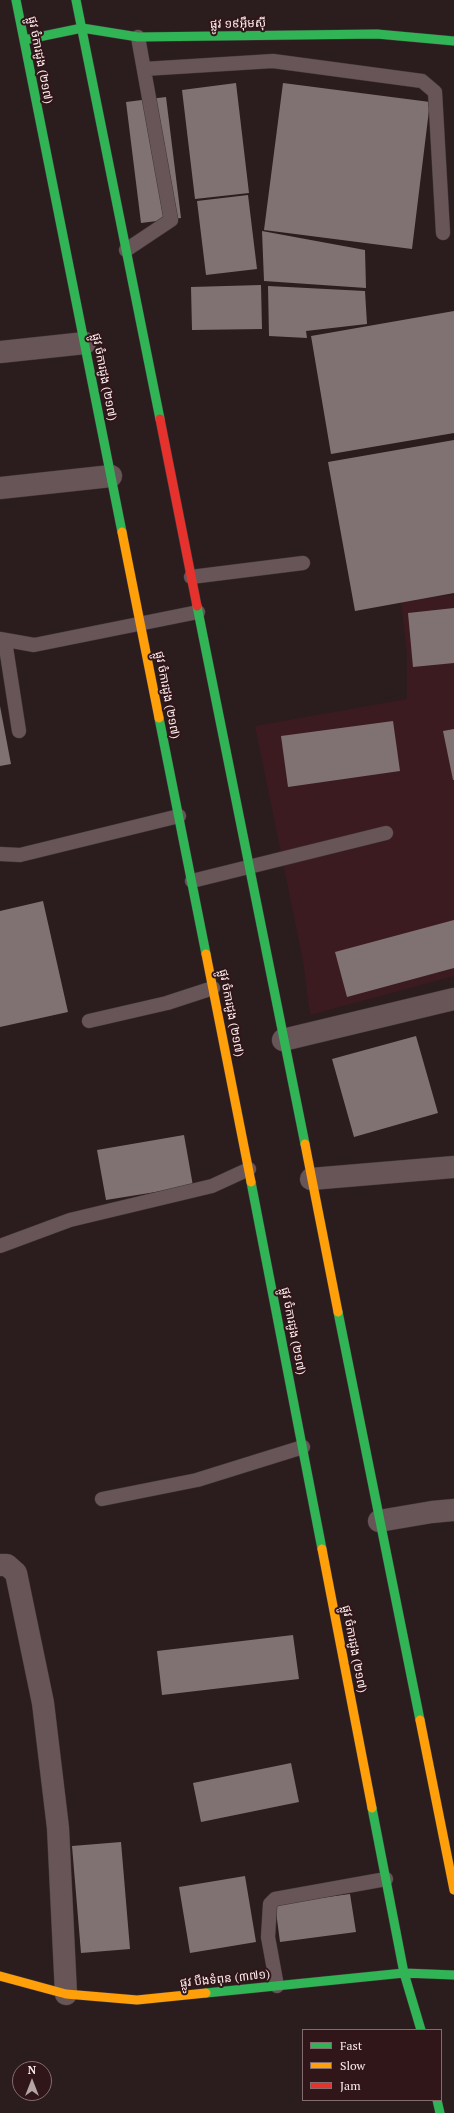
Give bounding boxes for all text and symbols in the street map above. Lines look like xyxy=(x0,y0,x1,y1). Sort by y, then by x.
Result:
street label: ផ្លូវ ចំការដូង (២១៧) xyxy=(24,15,56,105)
street label: ផ្លូវ ១៩អ៊ឹមស៊ី xyxy=(210,16,266,32)
street label: ផ្លូវ ចំការដូង (២១៧) xyxy=(88,332,120,422)
street label: ផ្លូវ ចំការដូង (២១៧) xyxy=(151,650,183,740)
street label: ផ្លូវ ចំការដូង (២១៧) xyxy=(215,968,247,1058)
street label: ផ្លូវ ចំការដូង (២១៧) xyxy=(277,1286,309,1376)
street label: ផ្លូវ ចំការដូង (២១៧) xyxy=(338,1604,370,1694)
street label: ផ្លូវ បឹងទំពុន (៣៧១) xyxy=(179,1967,271,1991)
legend xyxy=(302,2029,442,2101)
text: Fast xyxy=(340,2038,362,2053)
text: Slow xyxy=(340,2058,365,2073)
north arrow xyxy=(12,2061,52,2101)
text: N xyxy=(28,2063,36,2077)
text: Jam xyxy=(340,2078,361,2093)

